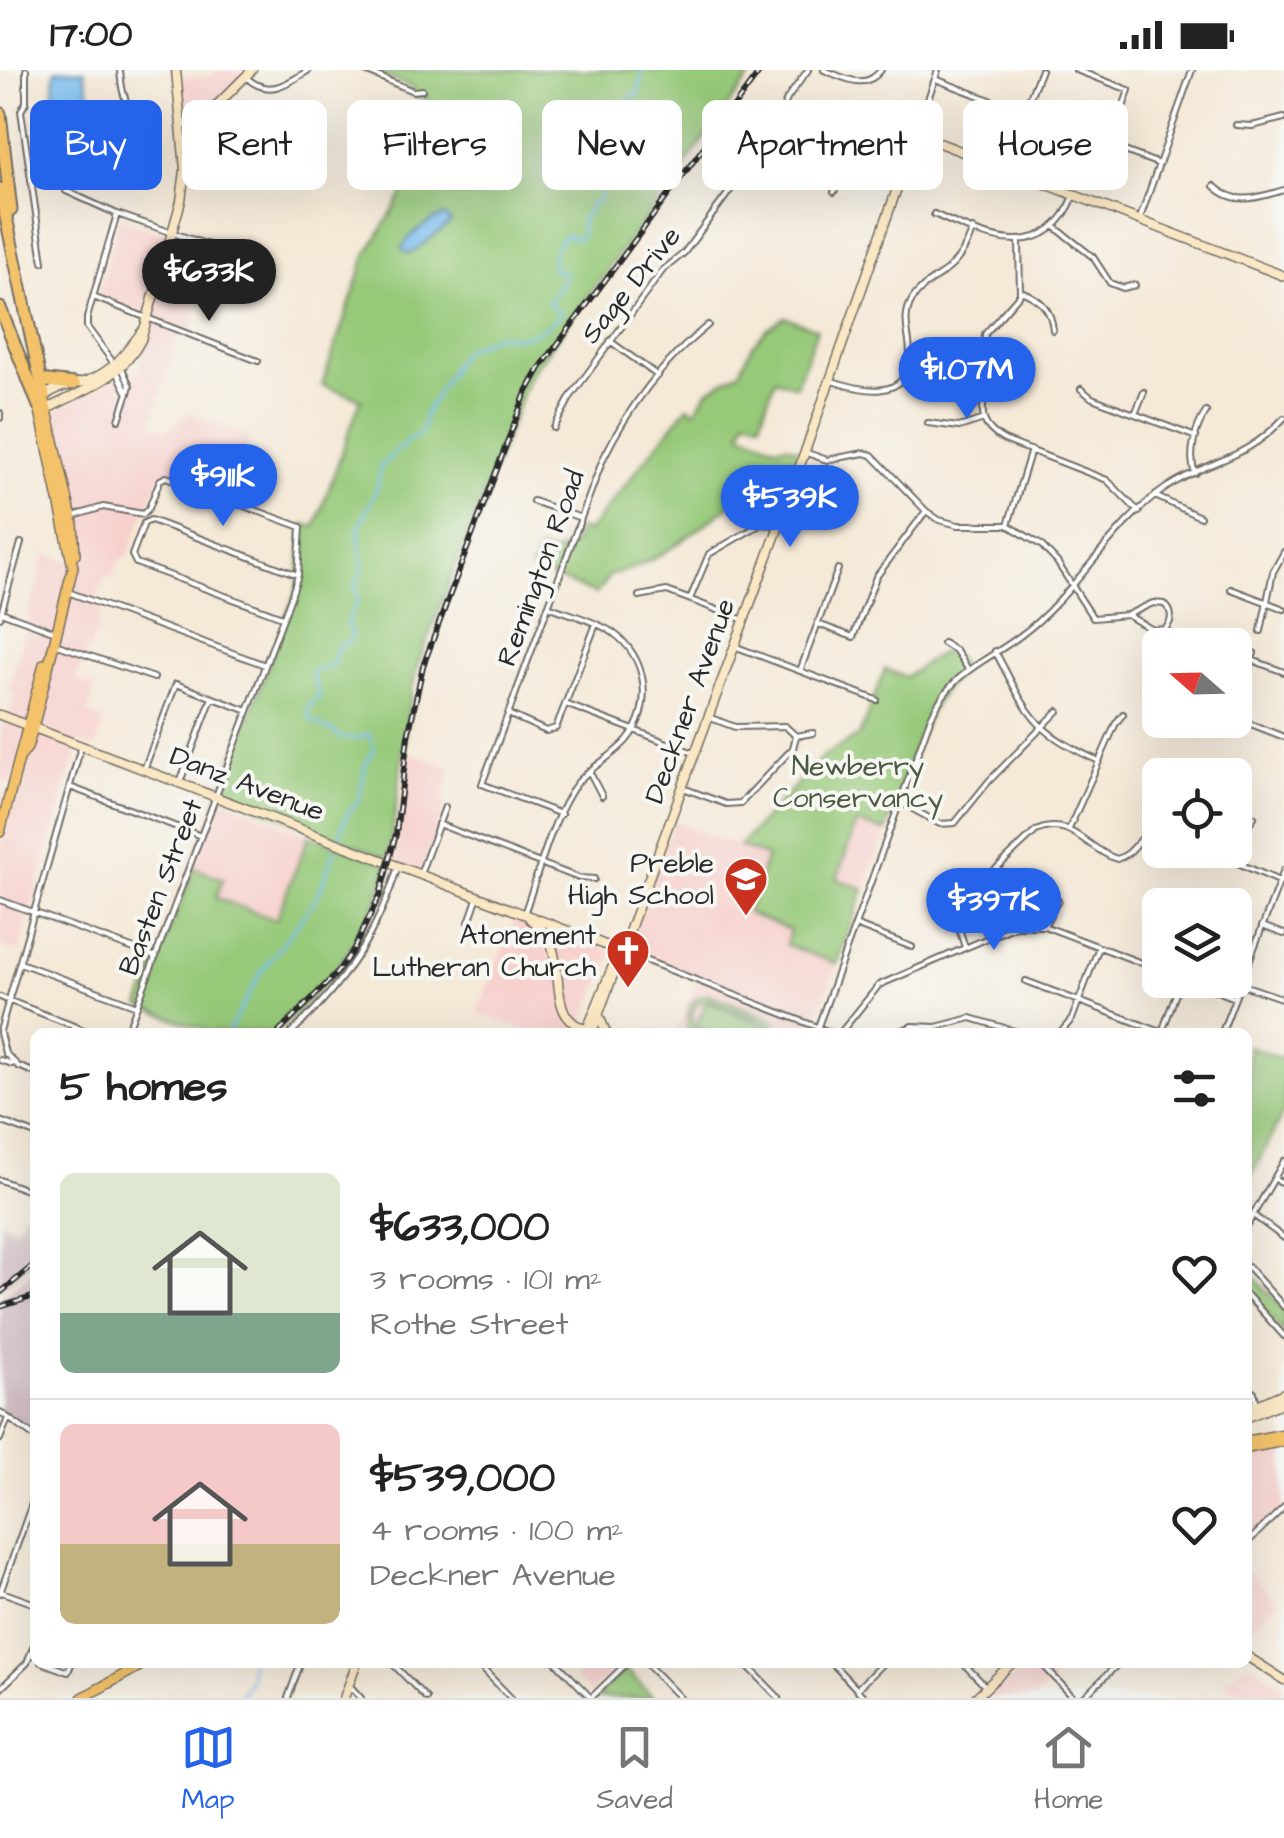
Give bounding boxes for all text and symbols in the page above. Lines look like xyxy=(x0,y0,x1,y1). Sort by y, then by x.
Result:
text: 17:00 xyxy=(50,9,133,61)
chip: Buy xyxy=(30,100,162,190)
chip: Rent xyxy=(182,100,327,190)
chip: Filters xyxy=(347,100,522,190)
chip: New xyxy=(542,100,682,190)
chip: Apartment xyxy=(702,100,943,190)
chip: House xyxy=(963,100,1128,190)
street label: Sage Drive xyxy=(572,218,691,353)
pin: $633K xyxy=(139,239,279,324)
text: $633K xyxy=(164,249,254,294)
pin: $1.07M xyxy=(886,337,1048,422)
text: $1.07M xyxy=(921,347,1013,392)
pin: $911K xyxy=(153,444,293,529)
text: $911K xyxy=(191,454,255,499)
street label: Remington Road xyxy=(487,464,596,672)
pin: $539K xyxy=(720,465,860,550)
text: $539K xyxy=(743,475,837,520)
street label: Deckner Avenue xyxy=(635,593,745,809)
north arrow xyxy=(1142,628,1252,738)
map controls xyxy=(1142,628,1252,998)
street label: Danz Avenue xyxy=(164,737,330,831)
park label: Newberry Conservancy xyxy=(773,747,943,820)
button: locate xyxy=(1142,758,1252,868)
street label: Basten Street xyxy=(109,792,213,981)
place label: Preble High School xyxy=(568,844,714,916)
school or university icon: Preble High School xyxy=(723,856,769,917)
pin: $397K xyxy=(924,868,1064,953)
text: $397K xyxy=(948,878,1040,923)
button: layers xyxy=(1142,888,1252,998)
place label: Atonement Lutheran Church xyxy=(372,916,597,987)
church icon: Atonement Lutheran Church xyxy=(605,928,651,989)
text: 5 homes xyxy=(60,1059,227,1117)
icon: filters xyxy=(1167,1061,1222,1116)
text: $633,000 xyxy=(370,1199,549,1257)
icon: home xyxy=(140,1213,260,1333)
icon: heart xyxy=(1167,1246,1222,1301)
text: 3 rooms · 101 m² xyxy=(370,1257,602,1302)
text: Rothe Street xyxy=(370,1302,568,1347)
text: $539,000 xyxy=(370,1450,555,1508)
icon: home xyxy=(140,1464,260,1584)
icon: heart xyxy=(1167,1497,1222,1552)
text: 4 rooms · 100 m² xyxy=(370,1508,624,1553)
text: Deckner Avenue xyxy=(370,1553,616,1598)
tab: Map xyxy=(181,1720,236,1819)
tab: Saved xyxy=(597,1720,673,1819)
tab: Home xyxy=(1034,1720,1103,1819)

